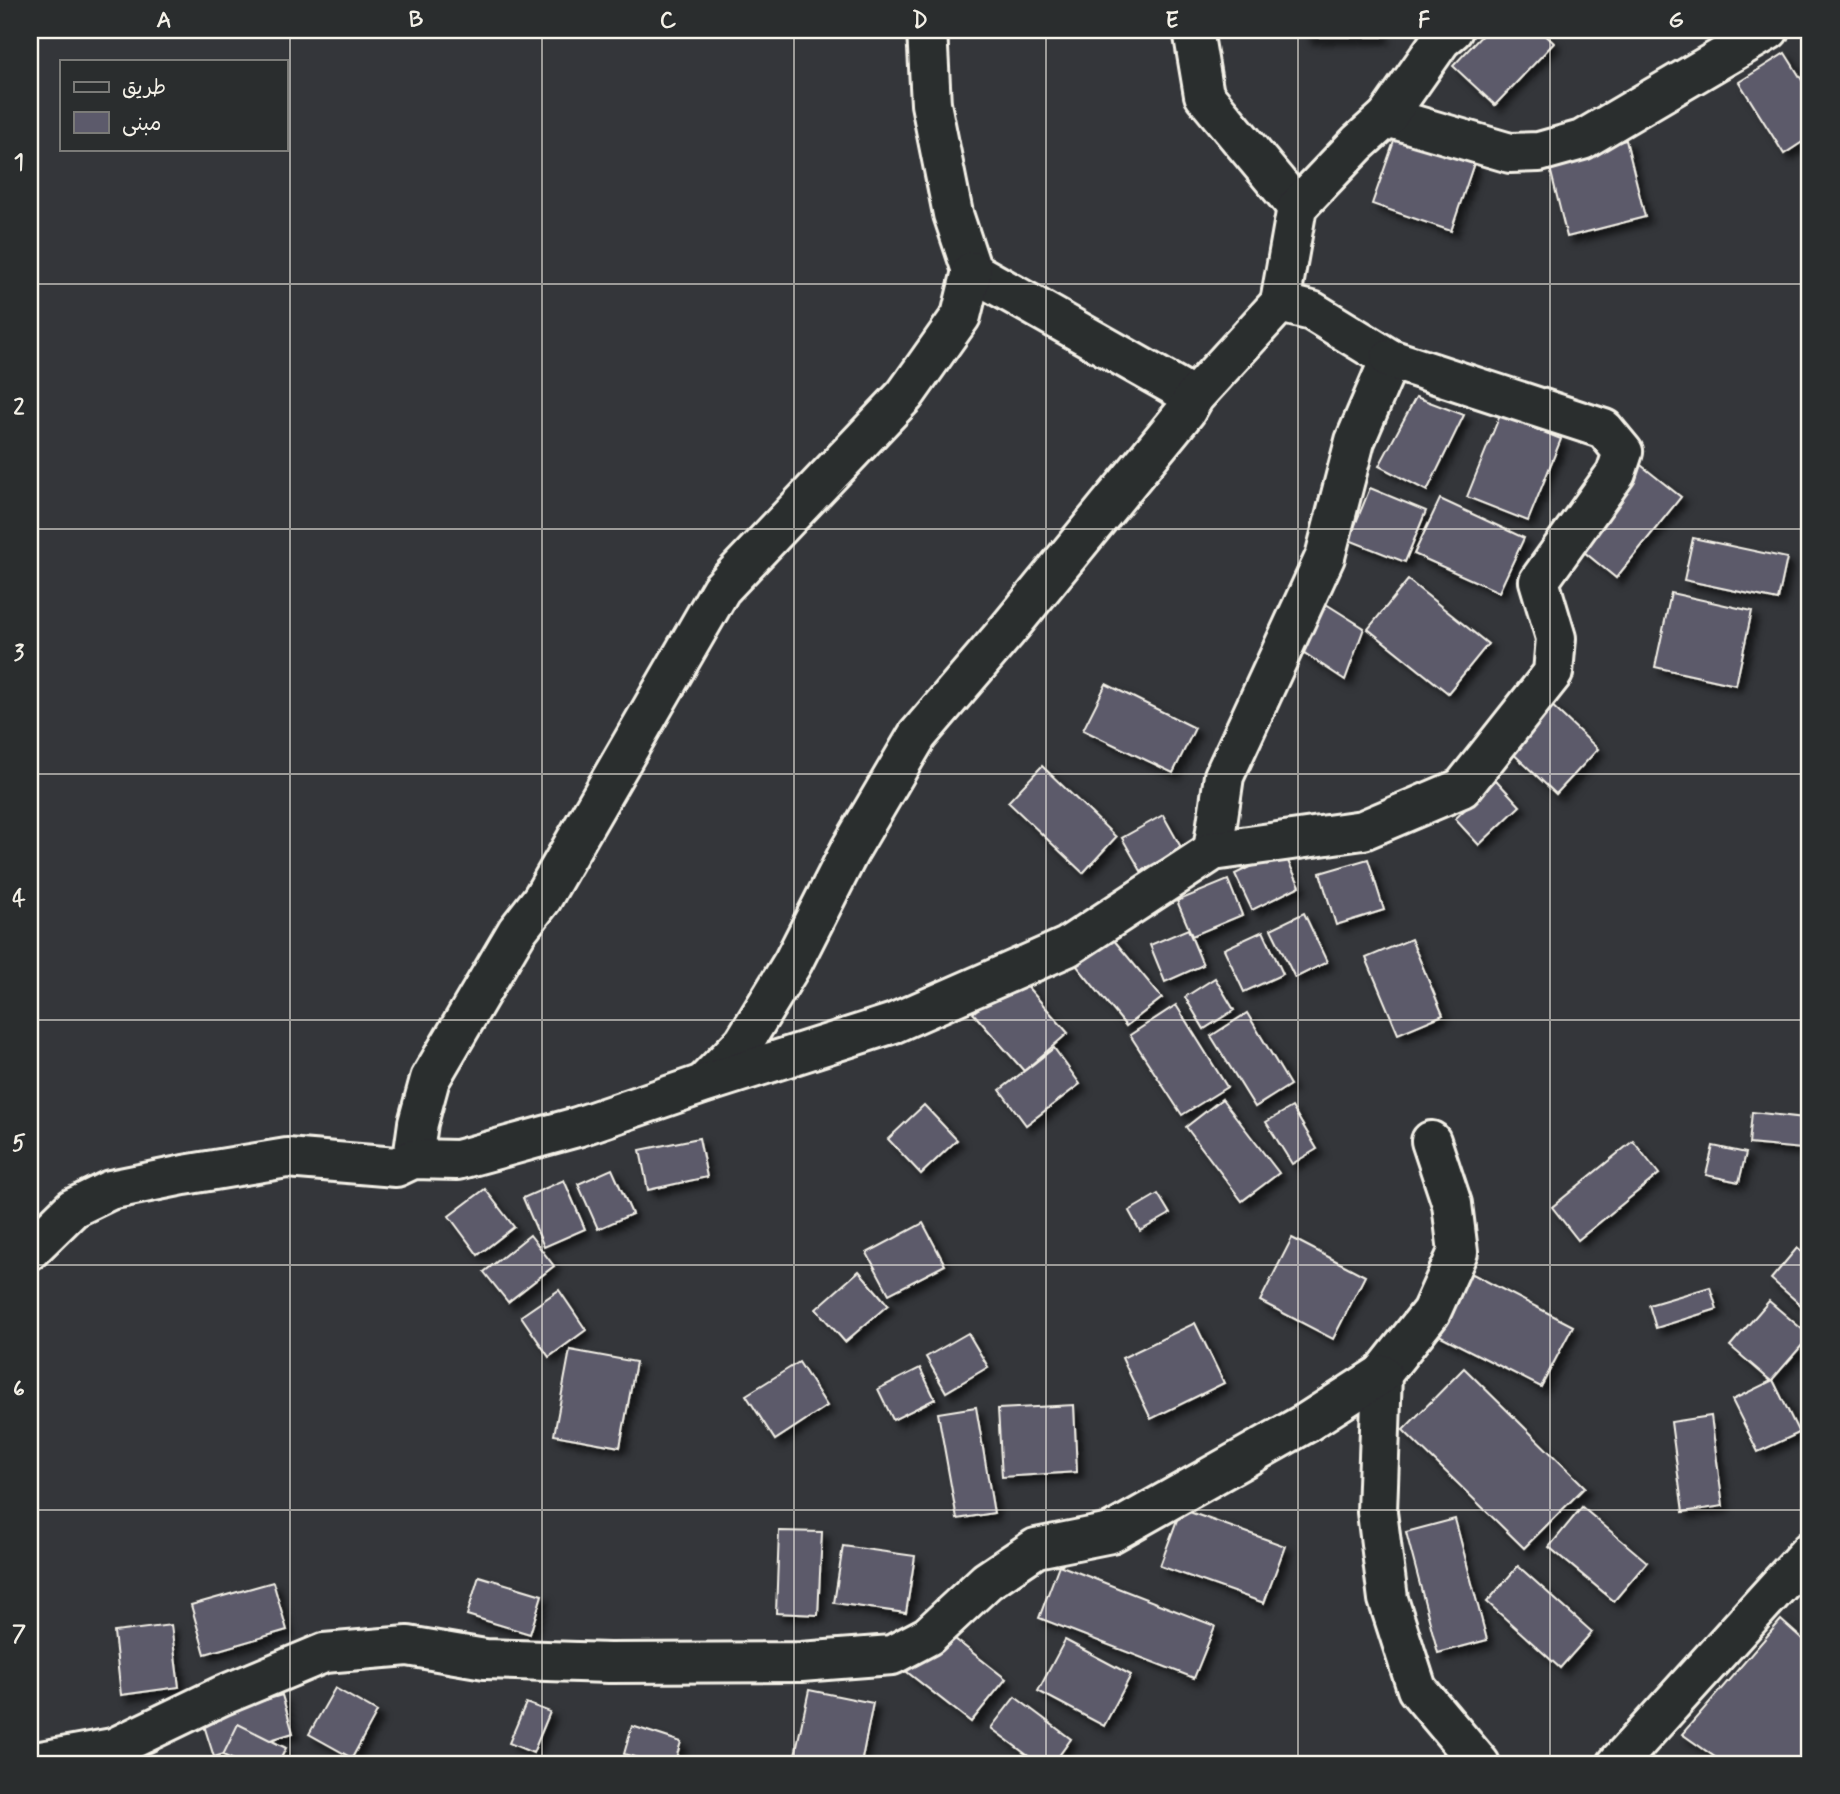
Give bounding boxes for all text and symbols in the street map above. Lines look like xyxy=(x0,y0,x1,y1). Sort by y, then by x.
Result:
text: A xyxy=(156,6,172,36)
text: B xyxy=(409,6,424,36)
text: C xyxy=(660,6,677,36)
text: D xyxy=(912,6,928,36)
text: E xyxy=(1165,6,1179,36)
text: F xyxy=(1418,6,1430,36)
text: G xyxy=(1668,6,1684,36)
legend xyxy=(60,60,287,150)
text: طريق xyxy=(122,74,166,102)
text: مبنى xyxy=(122,110,161,138)
text: 1 xyxy=(14,148,24,178)
text: 2 xyxy=(13,393,25,423)
text: 3 xyxy=(14,639,25,669)
text: 4 xyxy=(12,884,26,914)
text: 5 xyxy=(12,1129,26,1159)
text: 6 xyxy=(13,1375,25,1405)
text: 7 xyxy=(12,1620,26,1650)

